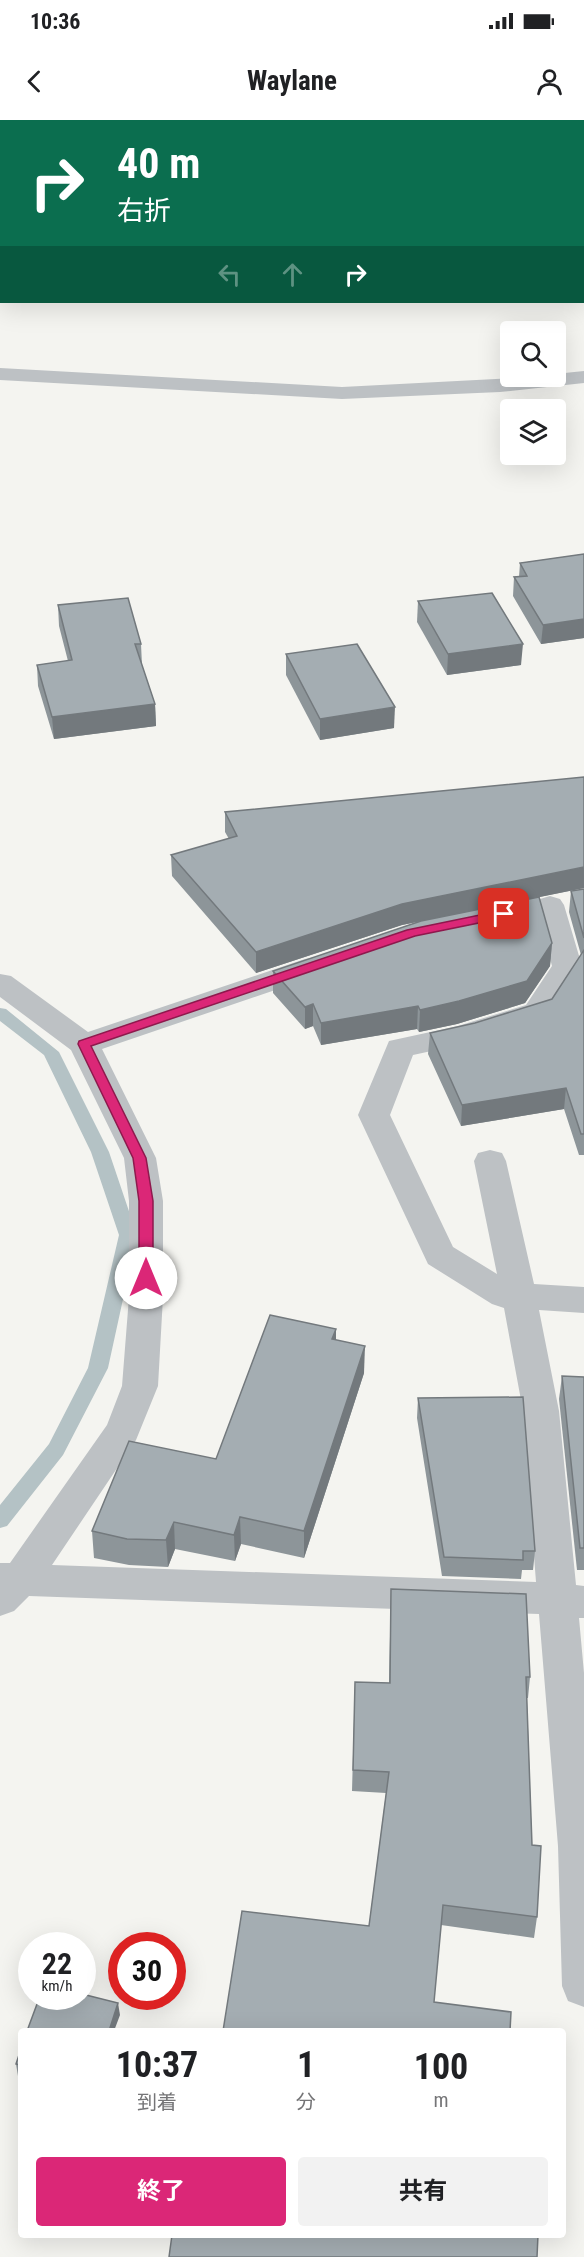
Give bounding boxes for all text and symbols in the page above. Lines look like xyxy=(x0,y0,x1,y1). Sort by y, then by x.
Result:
text: 10:36 xyxy=(30,9,81,34)
icon: back xyxy=(18,65,51,98)
text: Waylane xyxy=(247,65,337,97)
icon: person xyxy=(533,65,566,98)
text: 40 m xyxy=(117,139,200,188)
icon: right xyxy=(18,144,96,222)
text: 右折 xyxy=(117,195,171,227)
icon: left xyxy=(213,258,246,291)
icon: ahead xyxy=(276,258,309,291)
icon: right xyxy=(339,258,372,291)
map controls xyxy=(500,321,566,465)
button: search xyxy=(500,321,566,387)
button: layers xyxy=(500,399,566,465)
pin xyxy=(478,888,529,939)
icon: arrive xyxy=(487,897,520,930)
position arrow xyxy=(114,1246,178,1310)
speed limit sign: 30 xyxy=(108,1932,186,2010)
text: 22 xyxy=(42,1946,72,1981)
text: km/h xyxy=(42,1977,72,1995)
text: 10:37 xyxy=(116,2044,198,2086)
text: 1 xyxy=(297,2044,315,2086)
text: 100 xyxy=(414,2046,468,2088)
text: m xyxy=(433,2088,449,2112)
text: 到着 xyxy=(137,2090,177,2114)
text: 分 xyxy=(296,2090,316,2114)
button: 終了 xyxy=(36,2157,286,2226)
button: 共有 xyxy=(298,2157,548,2226)

